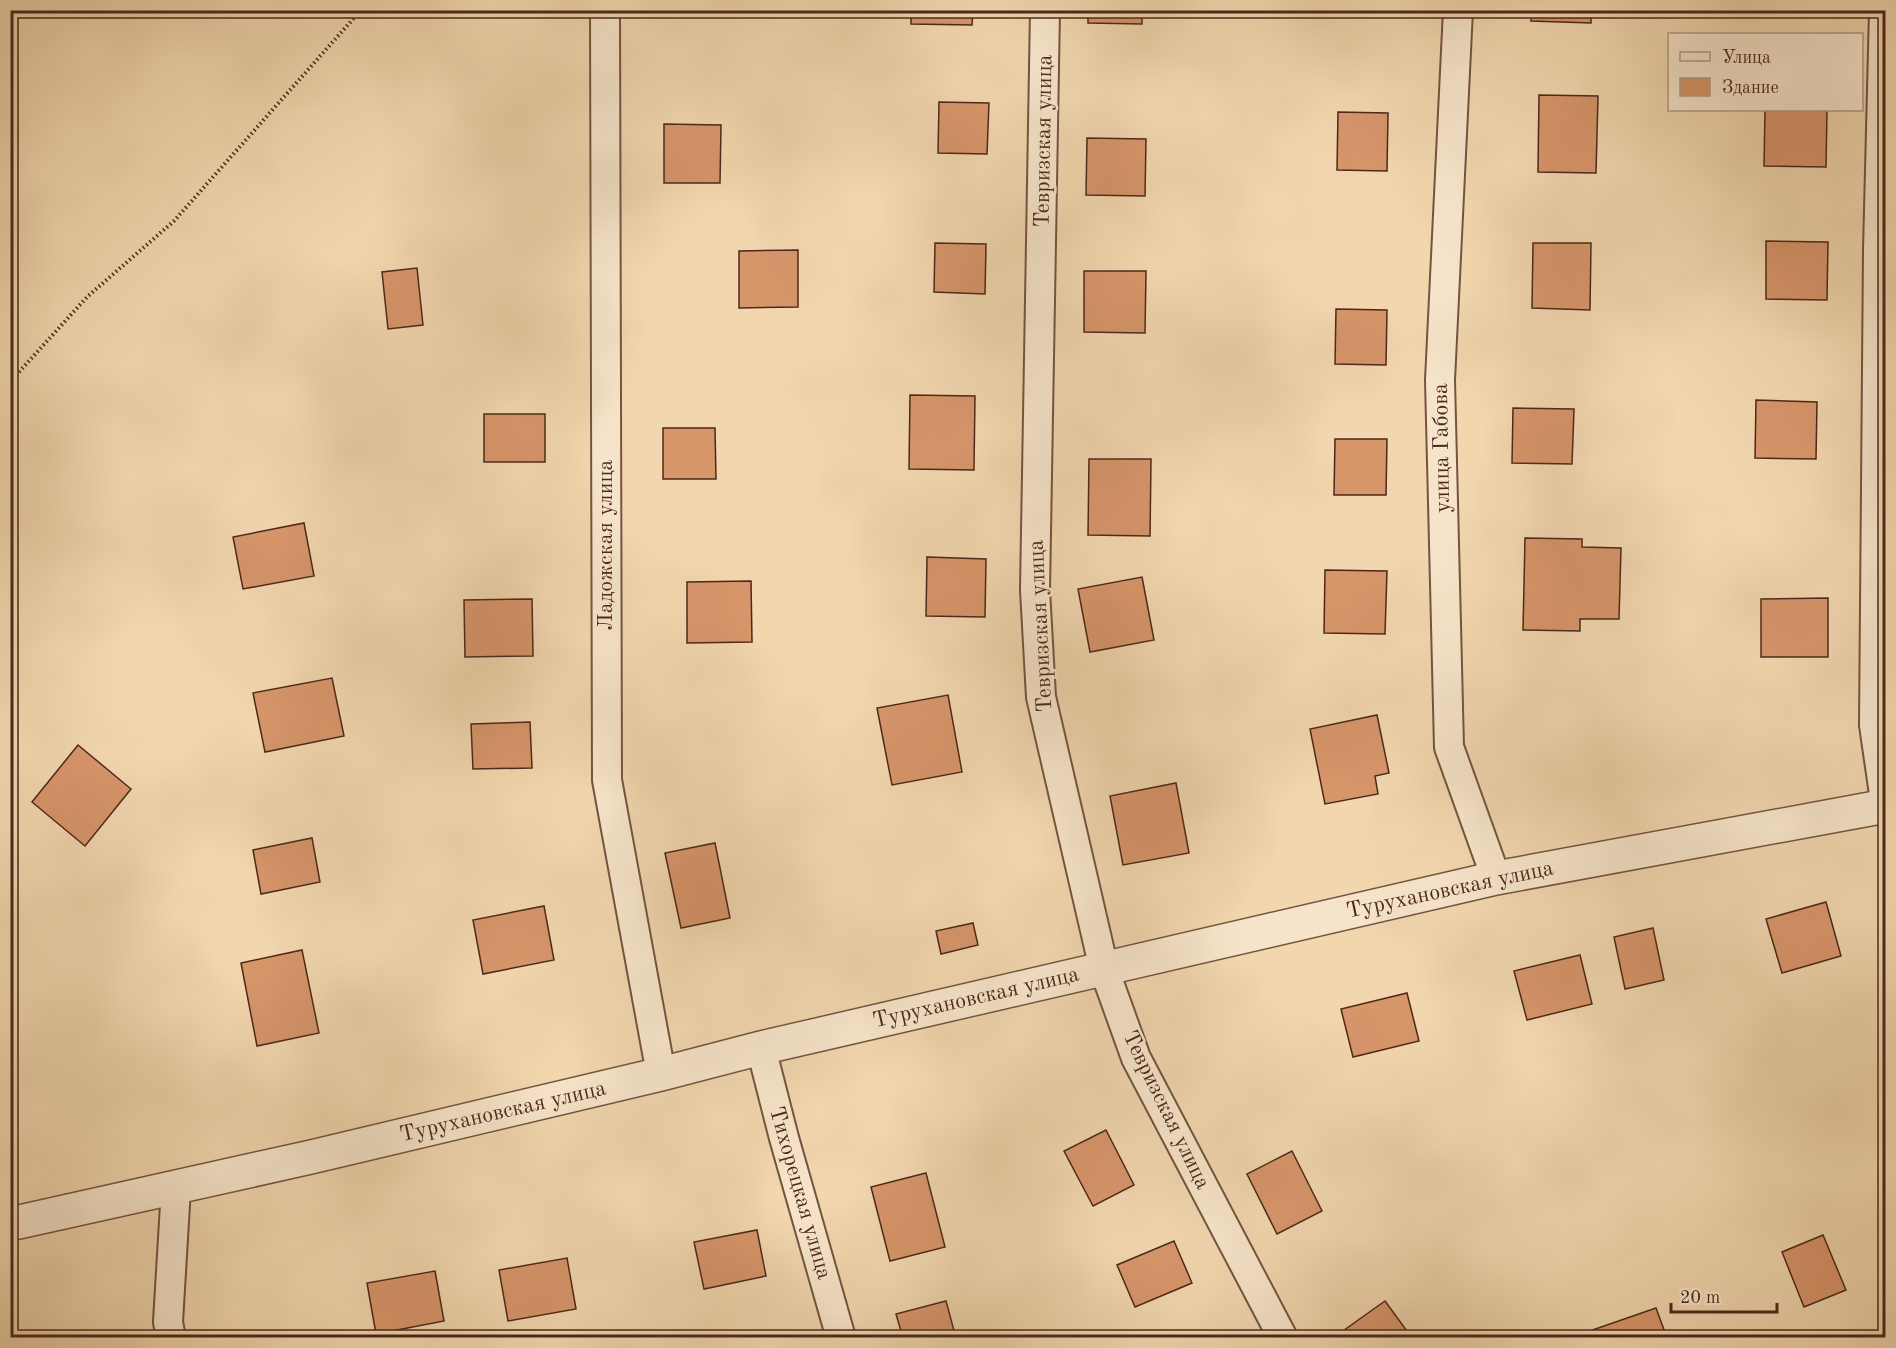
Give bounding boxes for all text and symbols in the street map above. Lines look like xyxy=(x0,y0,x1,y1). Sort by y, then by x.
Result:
legend xyxy=(1668,33,1863,111)
text: Улица xyxy=(1722,49,1771,67)
street label: Тевризская улица xyxy=(1031,54,1057,228)
text: Здание xyxy=(1722,79,1779,97)
street label: улица Габова xyxy=(1430,383,1454,513)
street label: Ладожская улица xyxy=(595,459,617,630)
street label: Тевризская улица xyxy=(1025,539,1057,713)
street label: Турухановская улица xyxy=(1344,857,1556,923)
street label: Турухановская улица xyxy=(871,964,1081,1032)
street label: Тевризская улица xyxy=(1118,1027,1214,1193)
street label: Турухановская улица xyxy=(398,1078,608,1146)
street label: Тихорецкая улица xyxy=(765,1104,835,1282)
scale bar xyxy=(1671,1276,1778,1314)
text: 20 m xyxy=(1680,1289,1720,1307)

